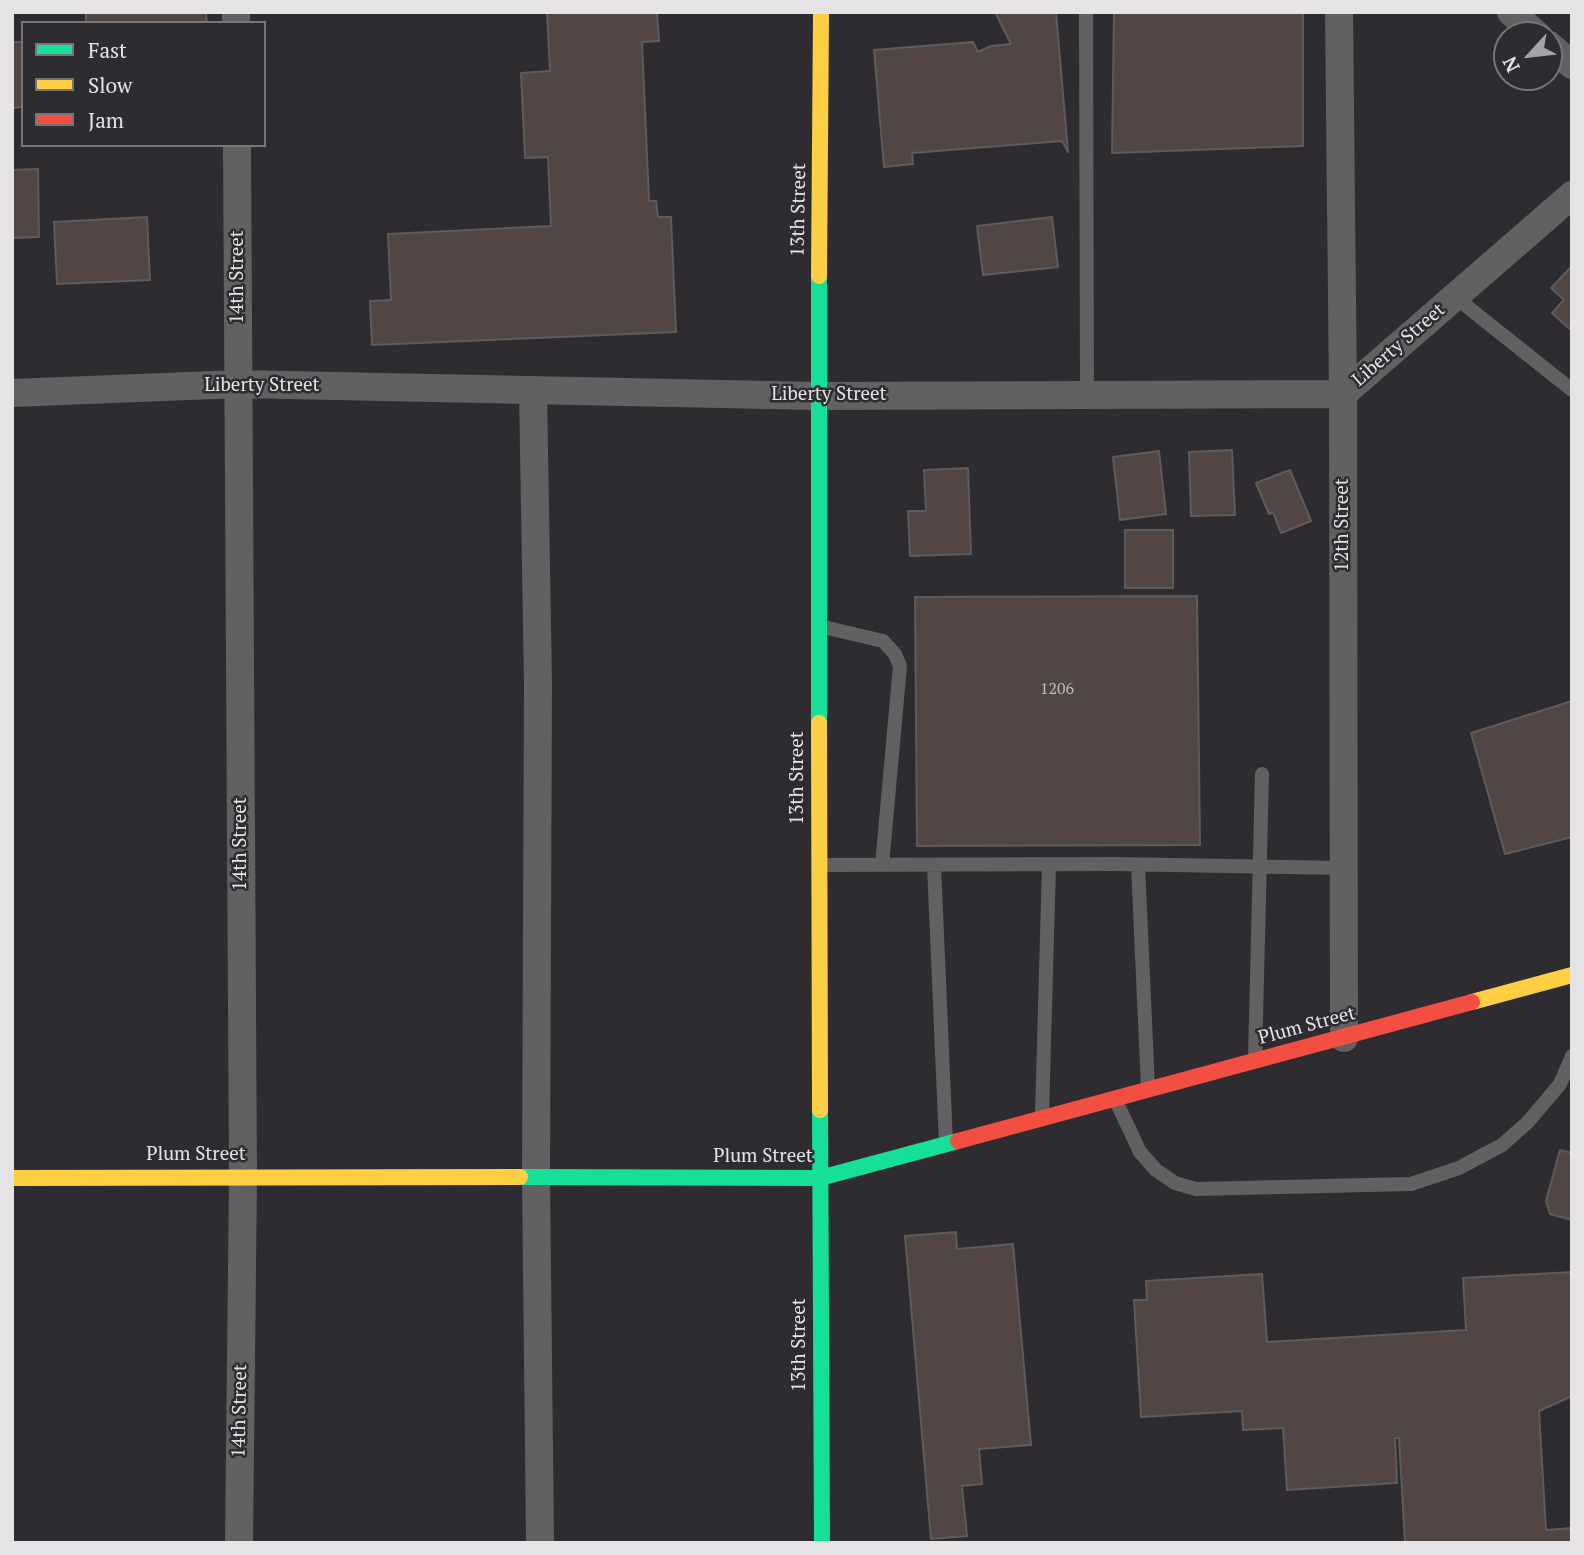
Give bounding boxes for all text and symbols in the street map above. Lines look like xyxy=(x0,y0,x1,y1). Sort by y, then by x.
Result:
legend xyxy=(21,21,266,147)
north arrow xyxy=(1493,21,1563,91)
text: Fast xyxy=(88,36,127,64)
text: N xyxy=(1496,53,1525,77)
text: Slow xyxy=(88,71,132,99)
text: Jam xyxy=(88,106,124,134)
street label: 13th Street xyxy=(787,163,811,257)
street label: 14th Street xyxy=(227,230,249,324)
street label: Liberty Street xyxy=(1348,299,1450,391)
street label: Liberty Street xyxy=(204,375,320,397)
street label: Liberty Street xyxy=(771,384,887,406)
street label: 12th Street xyxy=(1332,478,1354,572)
house number: 1206 xyxy=(1040,679,1074,699)
street label: 13th Street xyxy=(787,731,809,825)
street label: 14th Street xyxy=(230,797,252,891)
street label: Plum Street xyxy=(1256,1002,1358,1050)
street label: Plum Street xyxy=(146,1144,246,1166)
street label: Plum Street xyxy=(713,1146,813,1168)
street label: 13th Street xyxy=(789,1298,811,1392)
street label: 14th Street xyxy=(228,1364,252,1458)

